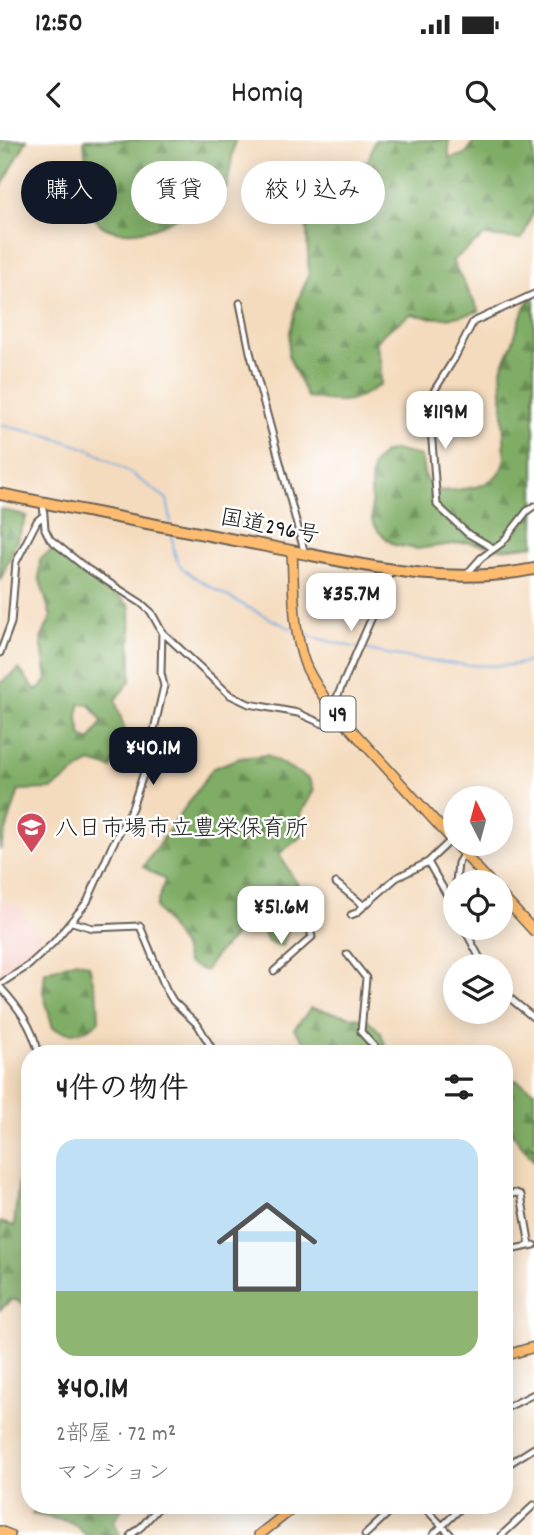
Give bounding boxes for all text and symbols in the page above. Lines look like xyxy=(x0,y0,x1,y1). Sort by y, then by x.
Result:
text: 12:50 xyxy=(35,6,83,43)
text: Homiq xyxy=(231,72,303,118)
icon: back xyxy=(35,76,73,114)
icon: search xyxy=(461,76,499,114)
chip: 購入 xyxy=(21,161,117,224)
chip: 賃貸 xyxy=(131,161,227,224)
chip: 絞り込み xyxy=(241,161,385,224)
pin: ¥119M xyxy=(396,392,494,451)
text: ¥119M xyxy=(422,397,468,430)
street label: 国道296号 xyxy=(217,503,322,554)
pin: ¥35.7M xyxy=(294,574,408,633)
text: ¥35.7M xyxy=(322,579,380,612)
road number: 49 xyxy=(320,696,356,732)
pin: ¥40.1M xyxy=(96,728,210,787)
text: ¥40.1M xyxy=(125,733,181,766)
north arrow xyxy=(443,786,513,856)
map controls xyxy=(443,786,513,1024)
school or university icon: 八日市場市立豊栄保育所 xyxy=(15,810,49,854)
place label: 八日市場市立豊栄保育所 xyxy=(55,814,308,847)
button: locate xyxy=(443,870,513,940)
pin: ¥51.6M xyxy=(224,886,338,946)
text: ¥51.6M xyxy=(253,892,309,925)
button: layers xyxy=(443,954,513,1024)
icon: filters xyxy=(440,1068,478,1106)
text: 4件の物件 xyxy=(56,1070,188,1113)
icon: home xyxy=(204,1184,330,1310)
text: ¥40.1M xyxy=(56,1370,128,1413)
text: 2部屋 · 72 m² xyxy=(56,1419,176,1452)
text: マンション xyxy=(56,1458,170,1491)

